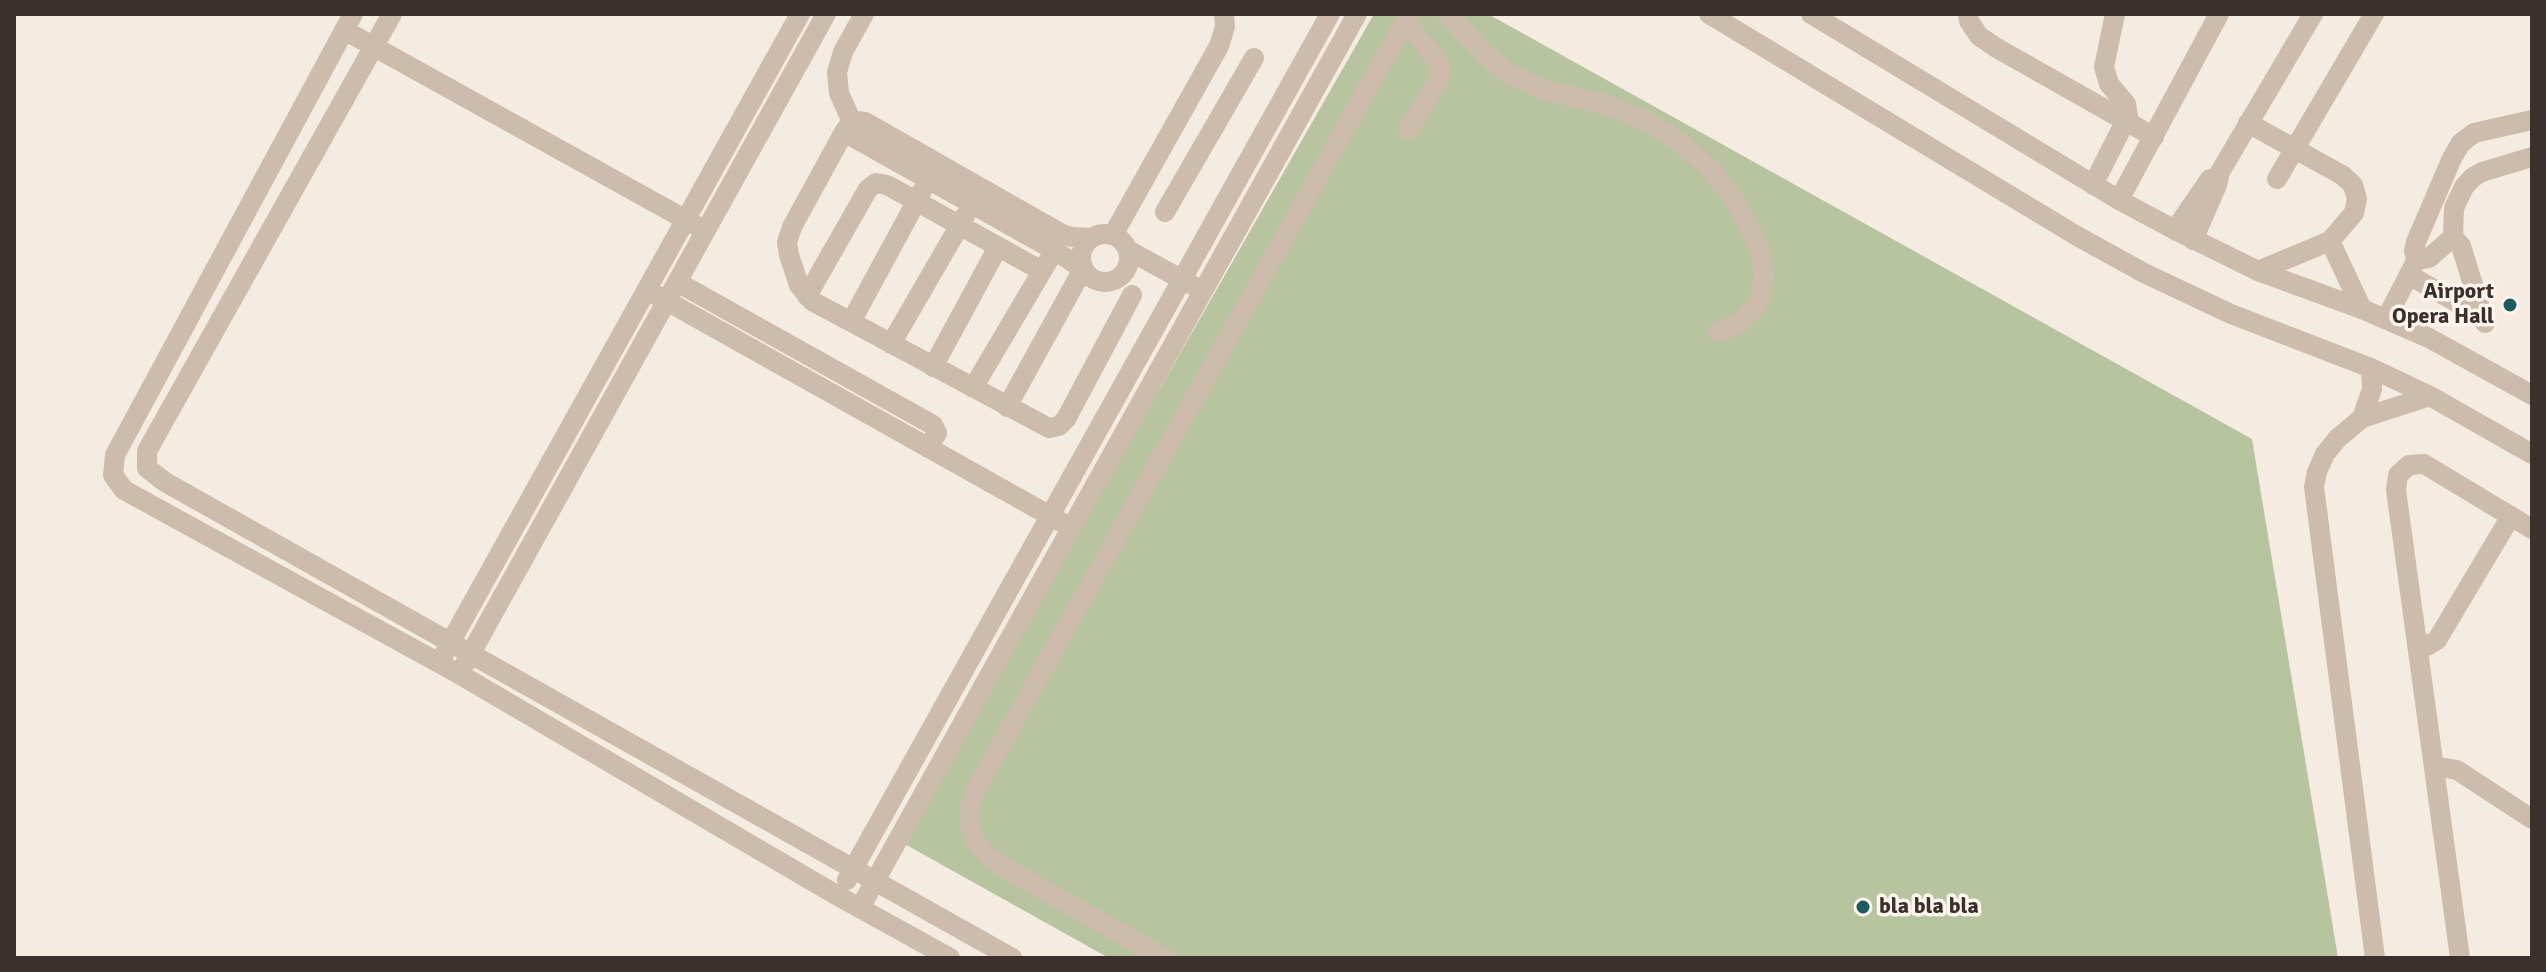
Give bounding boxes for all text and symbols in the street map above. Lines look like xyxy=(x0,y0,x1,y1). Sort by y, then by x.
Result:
place label: Airport Opera Hall xyxy=(2392,279,2494,330)
marker: Airport Opera Hall xyxy=(2501,296,2519,314)
place label: bla bla bla xyxy=(1879,894,1979,920)
marker: bla bla bla xyxy=(1854,898,1872,916)

